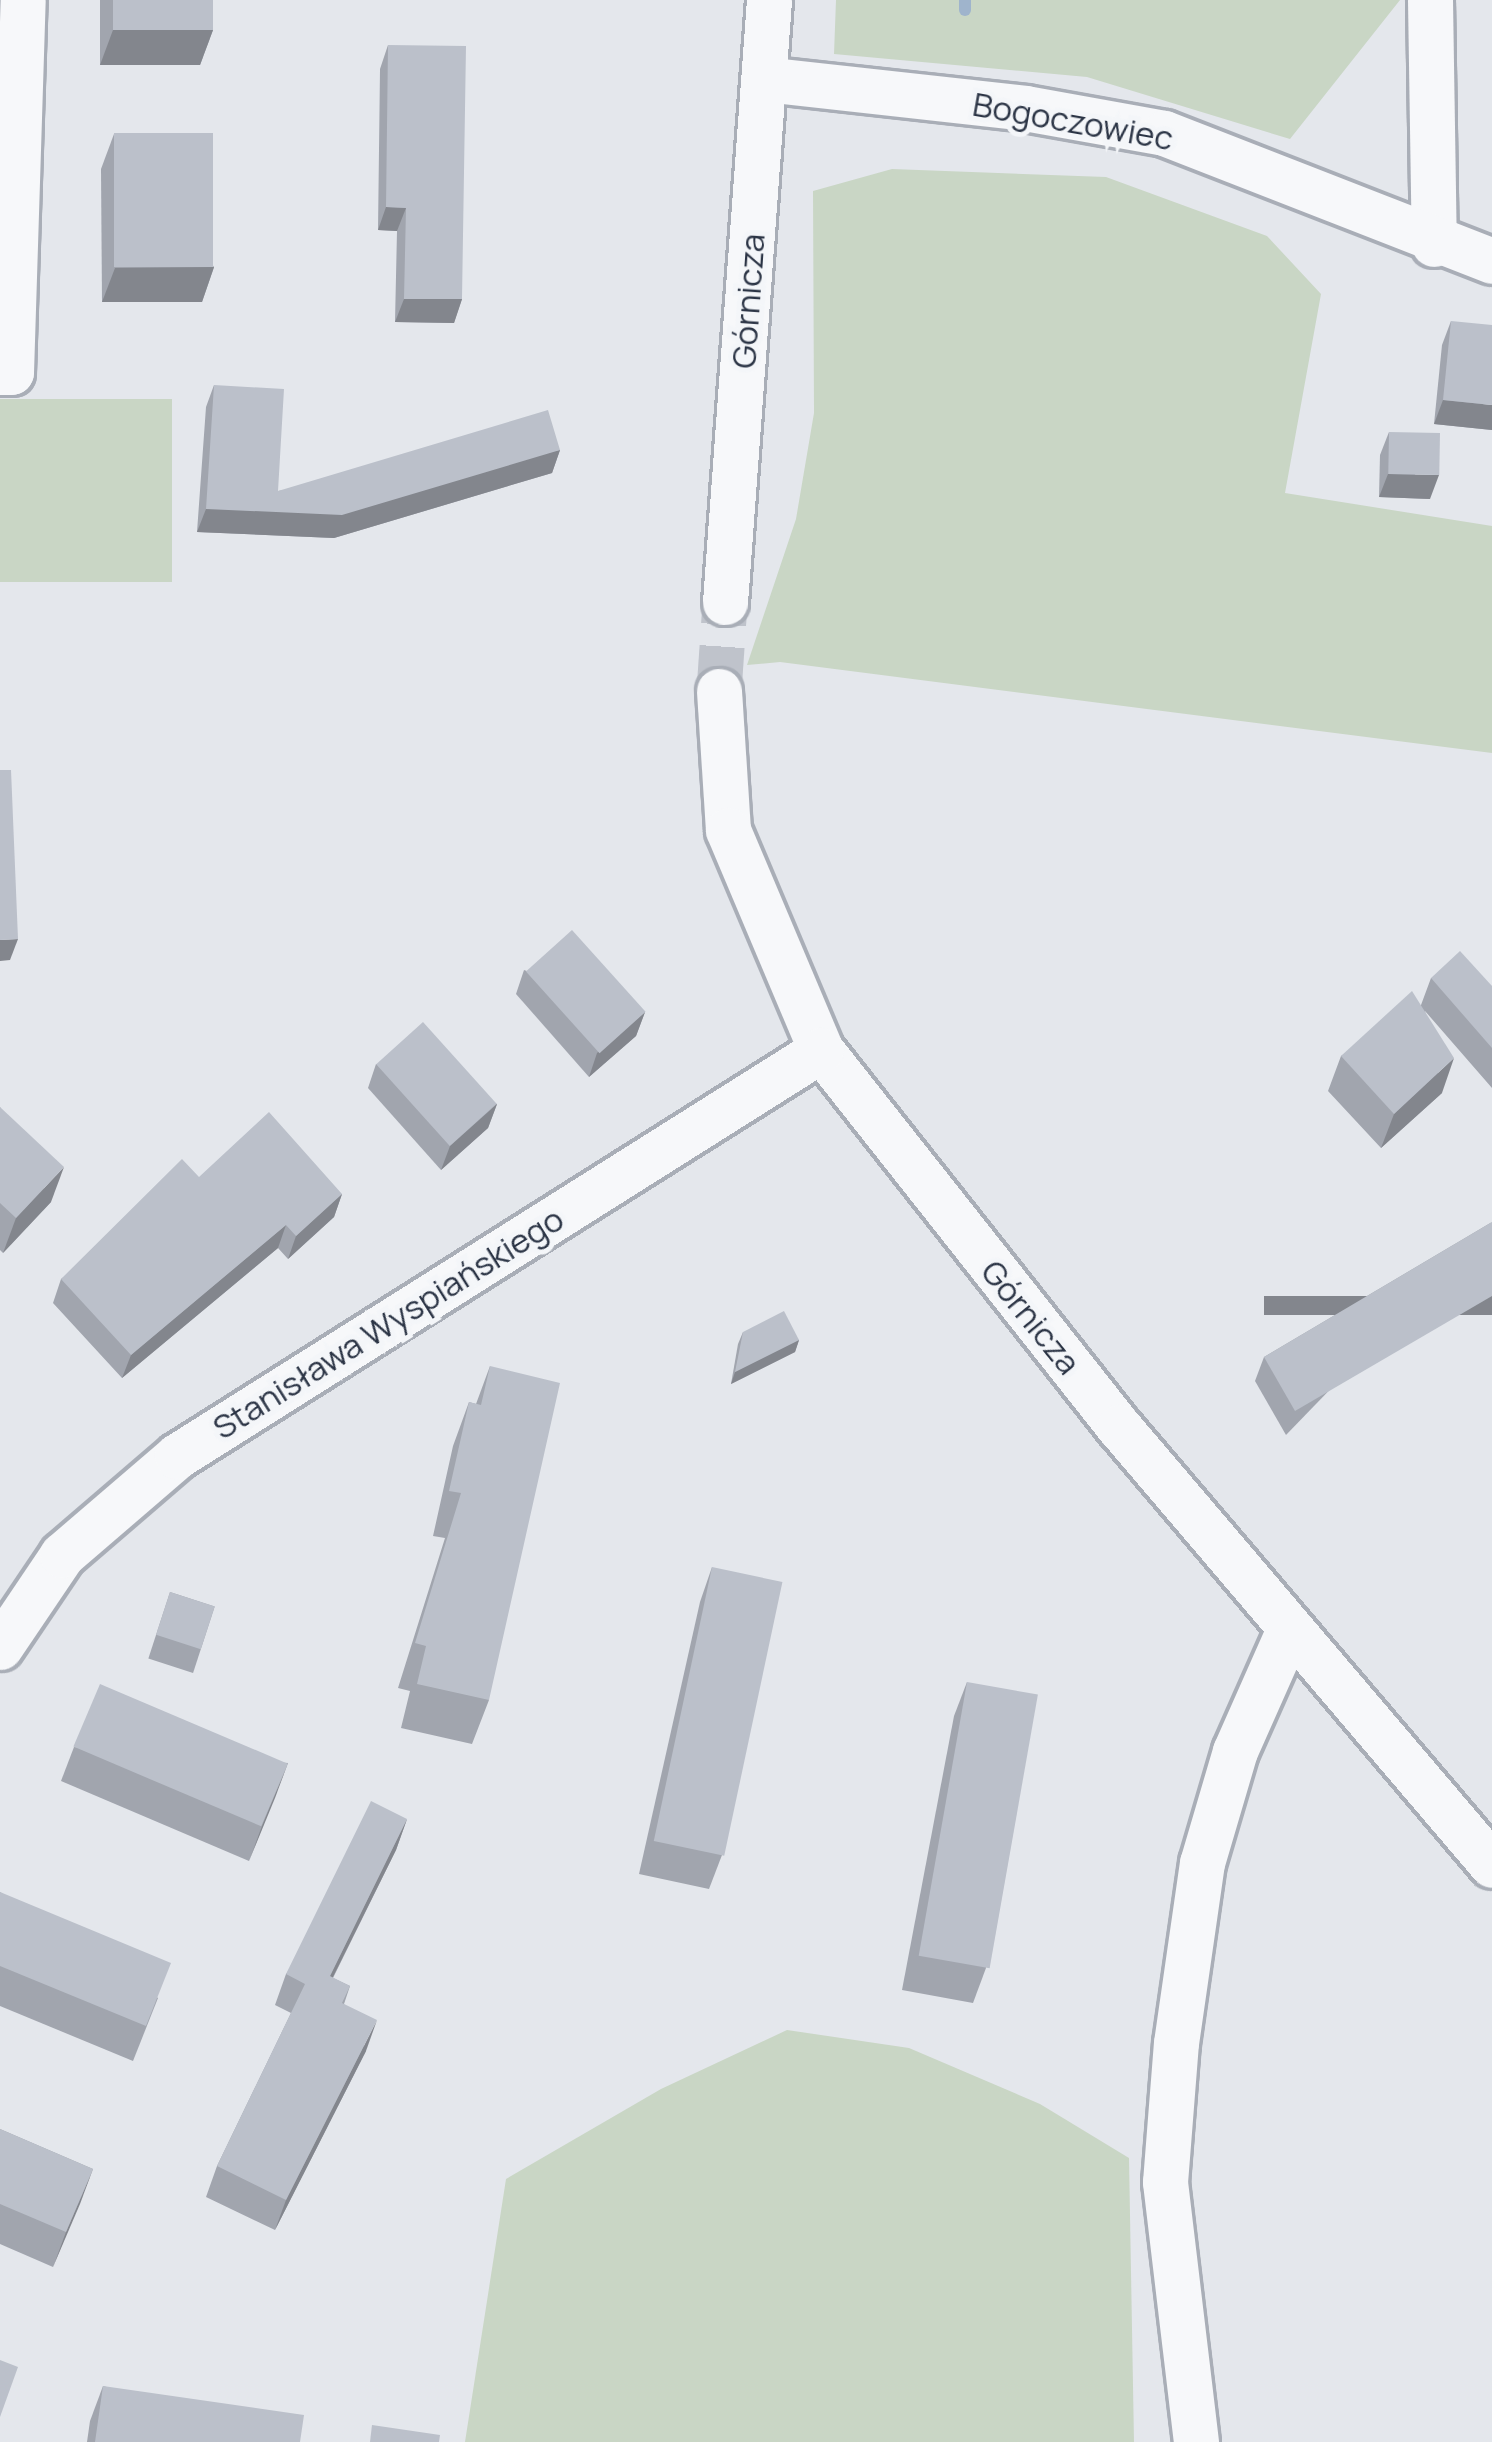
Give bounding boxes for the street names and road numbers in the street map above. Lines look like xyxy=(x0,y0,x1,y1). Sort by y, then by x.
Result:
street label: Bogoczowiec xyxy=(970,84,1176,158)
street label: Górnicza xyxy=(724,232,772,370)
street label: Stanisława Wyspiańskiego xyxy=(205,1199,571,1447)
street label: Górnicza xyxy=(973,1252,1089,1382)

